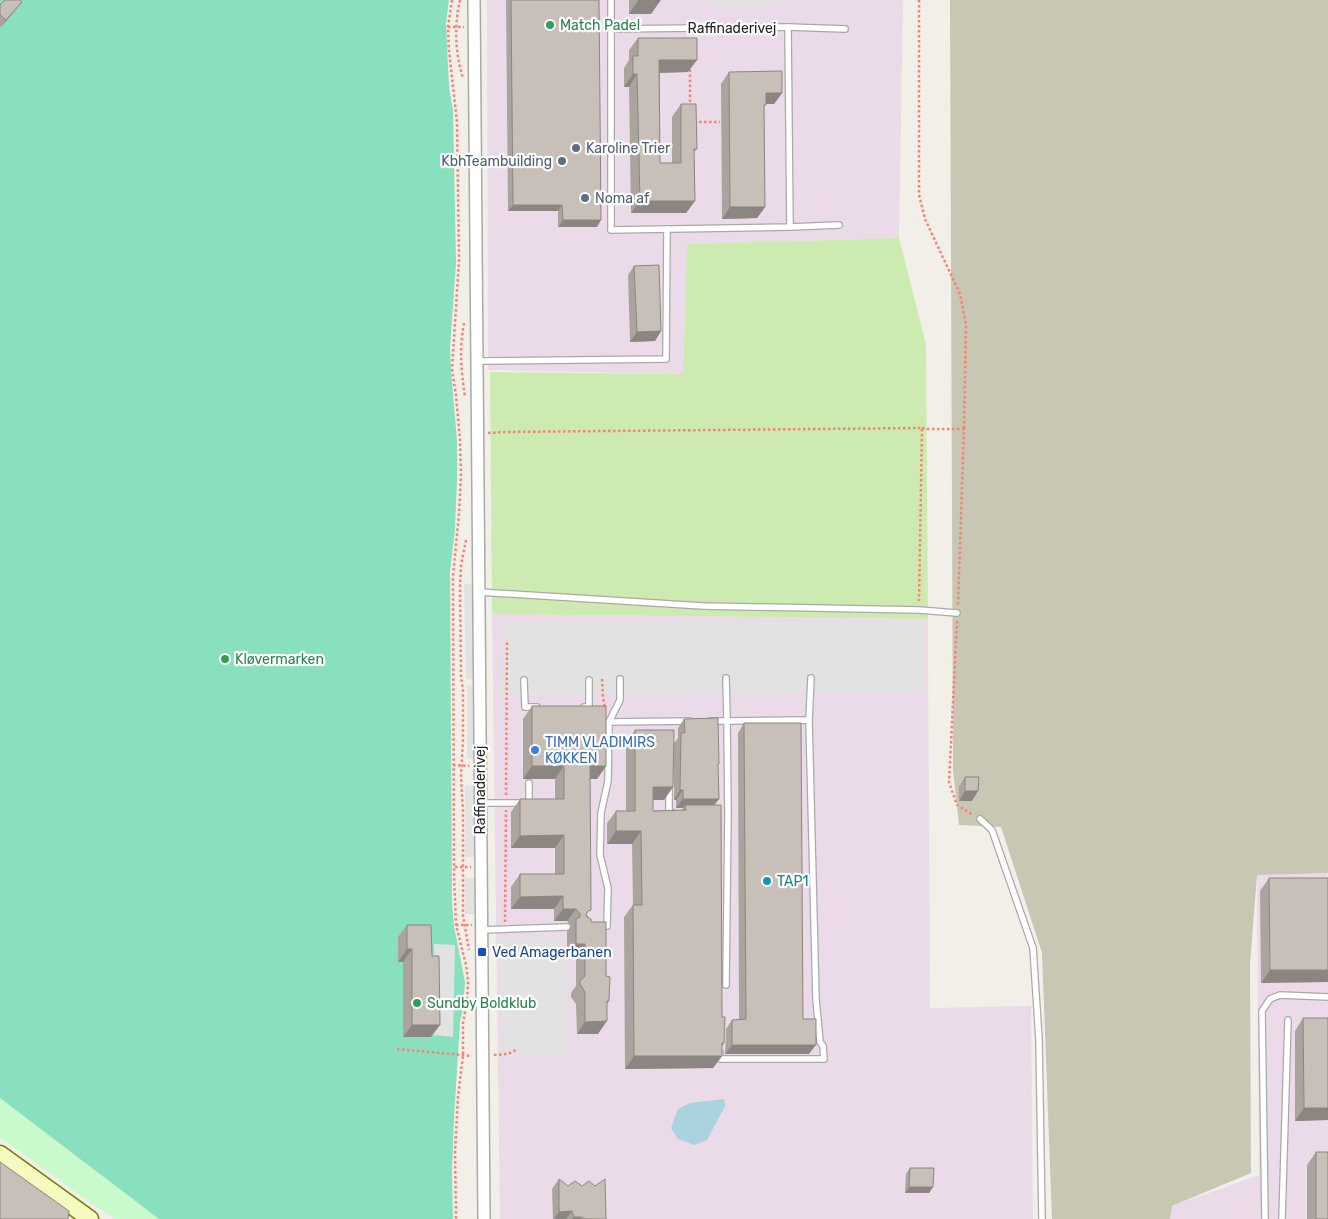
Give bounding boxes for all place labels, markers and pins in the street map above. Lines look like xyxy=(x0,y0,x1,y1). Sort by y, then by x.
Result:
place label: Match Padel xyxy=(560,17,640,34)
marker: Match Padel xyxy=(544,19,556,31)
place label: Karoline Trier xyxy=(586,140,671,157)
marker: Karoline Trier xyxy=(570,142,582,154)
place label: KbhTeambuilding xyxy=(441,153,552,170)
marker: KbhTeambuilding xyxy=(556,155,568,167)
place label: Noma af xyxy=(595,190,650,207)
marker: Noma af xyxy=(579,192,591,204)
place label: Kløvermarken xyxy=(235,651,324,668)
marker: Kløvermarken xyxy=(219,653,231,665)
place label: TIMM VLADIMIRS KØKKEN xyxy=(545,734,655,767)
marker: TIMM VLADIMIRS KØKKEN xyxy=(529,744,541,756)
place label: TAP1 xyxy=(777,873,808,890)
marker: TAP1 xyxy=(761,875,773,887)
place label: Ved Amagerbanen xyxy=(492,944,612,961)
marker: Ved Amagerbanen xyxy=(476,946,488,958)
place label: Sundby Boldklub xyxy=(427,995,536,1012)
marker: Sundby Boldklub xyxy=(411,997,423,1009)

